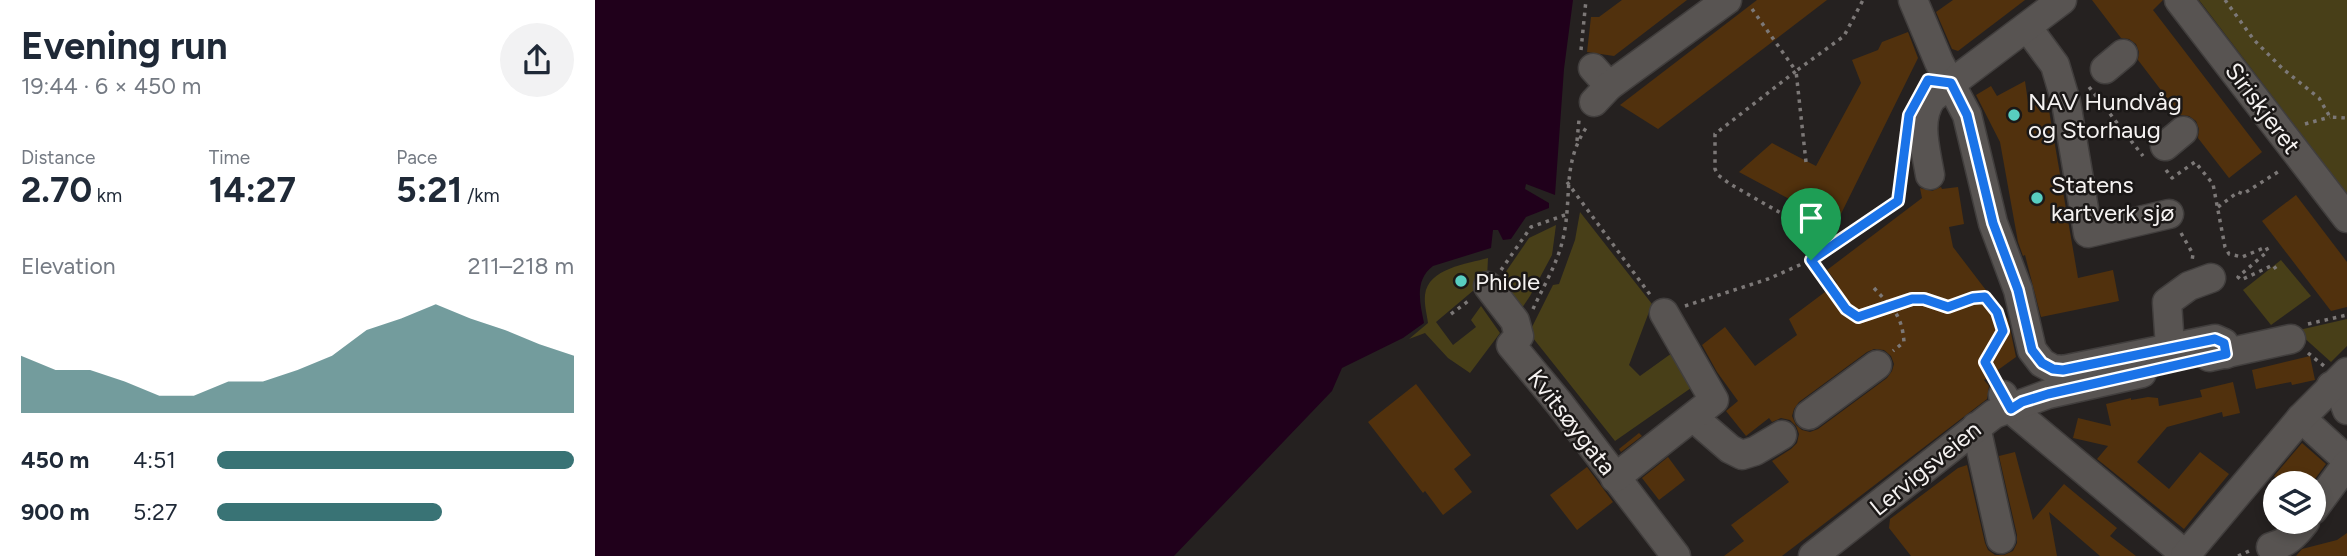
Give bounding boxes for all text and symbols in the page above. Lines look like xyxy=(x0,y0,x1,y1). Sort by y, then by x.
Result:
text: Evening run xyxy=(21,23,228,69)
button: share xyxy=(500,23,574,97)
street label: Siriskjeret xyxy=(2219,57,2307,159)
text: 19:44 · 6 × 450 m xyxy=(21,72,201,100)
place label: NAV Hundvåg og Storhaug xyxy=(2028,87,2182,144)
marker: NAV Hundvåg og Storhaug xyxy=(2006,107,2022,123)
text: Distance xyxy=(21,146,95,169)
text: Time xyxy=(209,146,250,169)
text: Pace xyxy=(396,146,437,169)
text: 2.70 xyxy=(21,169,92,211)
text: 14:27 xyxy=(209,169,296,211)
text: 5:21 xyxy=(396,169,462,211)
place label: Statens kartverk sjø xyxy=(2051,170,2174,227)
text: km xyxy=(92,184,122,207)
text: /km xyxy=(462,184,500,207)
pin xyxy=(1781,188,1841,260)
marker: Statens kartverk sjø xyxy=(2029,190,2045,206)
icon: arrive xyxy=(1792,199,1830,237)
text: Elevation xyxy=(21,252,116,280)
text: 211–218 m xyxy=(468,252,574,280)
place label: Phiole xyxy=(1475,267,1540,296)
marker: Phiole xyxy=(1453,273,1469,289)
street label: Kvitsøygata xyxy=(1522,363,1622,481)
street label: Lervigsveien xyxy=(1864,414,1986,522)
text: 450 m xyxy=(21,446,89,474)
text: 4:51 xyxy=(133,446,176,474)
map controls xyxy=(2263,471,2326,534)
button: layers xyxy=(2263,471,2326,534)
text: 900 m xyxy=(21,498,90,526)
text: 5:27 xyxy=(133,498,177,526)

